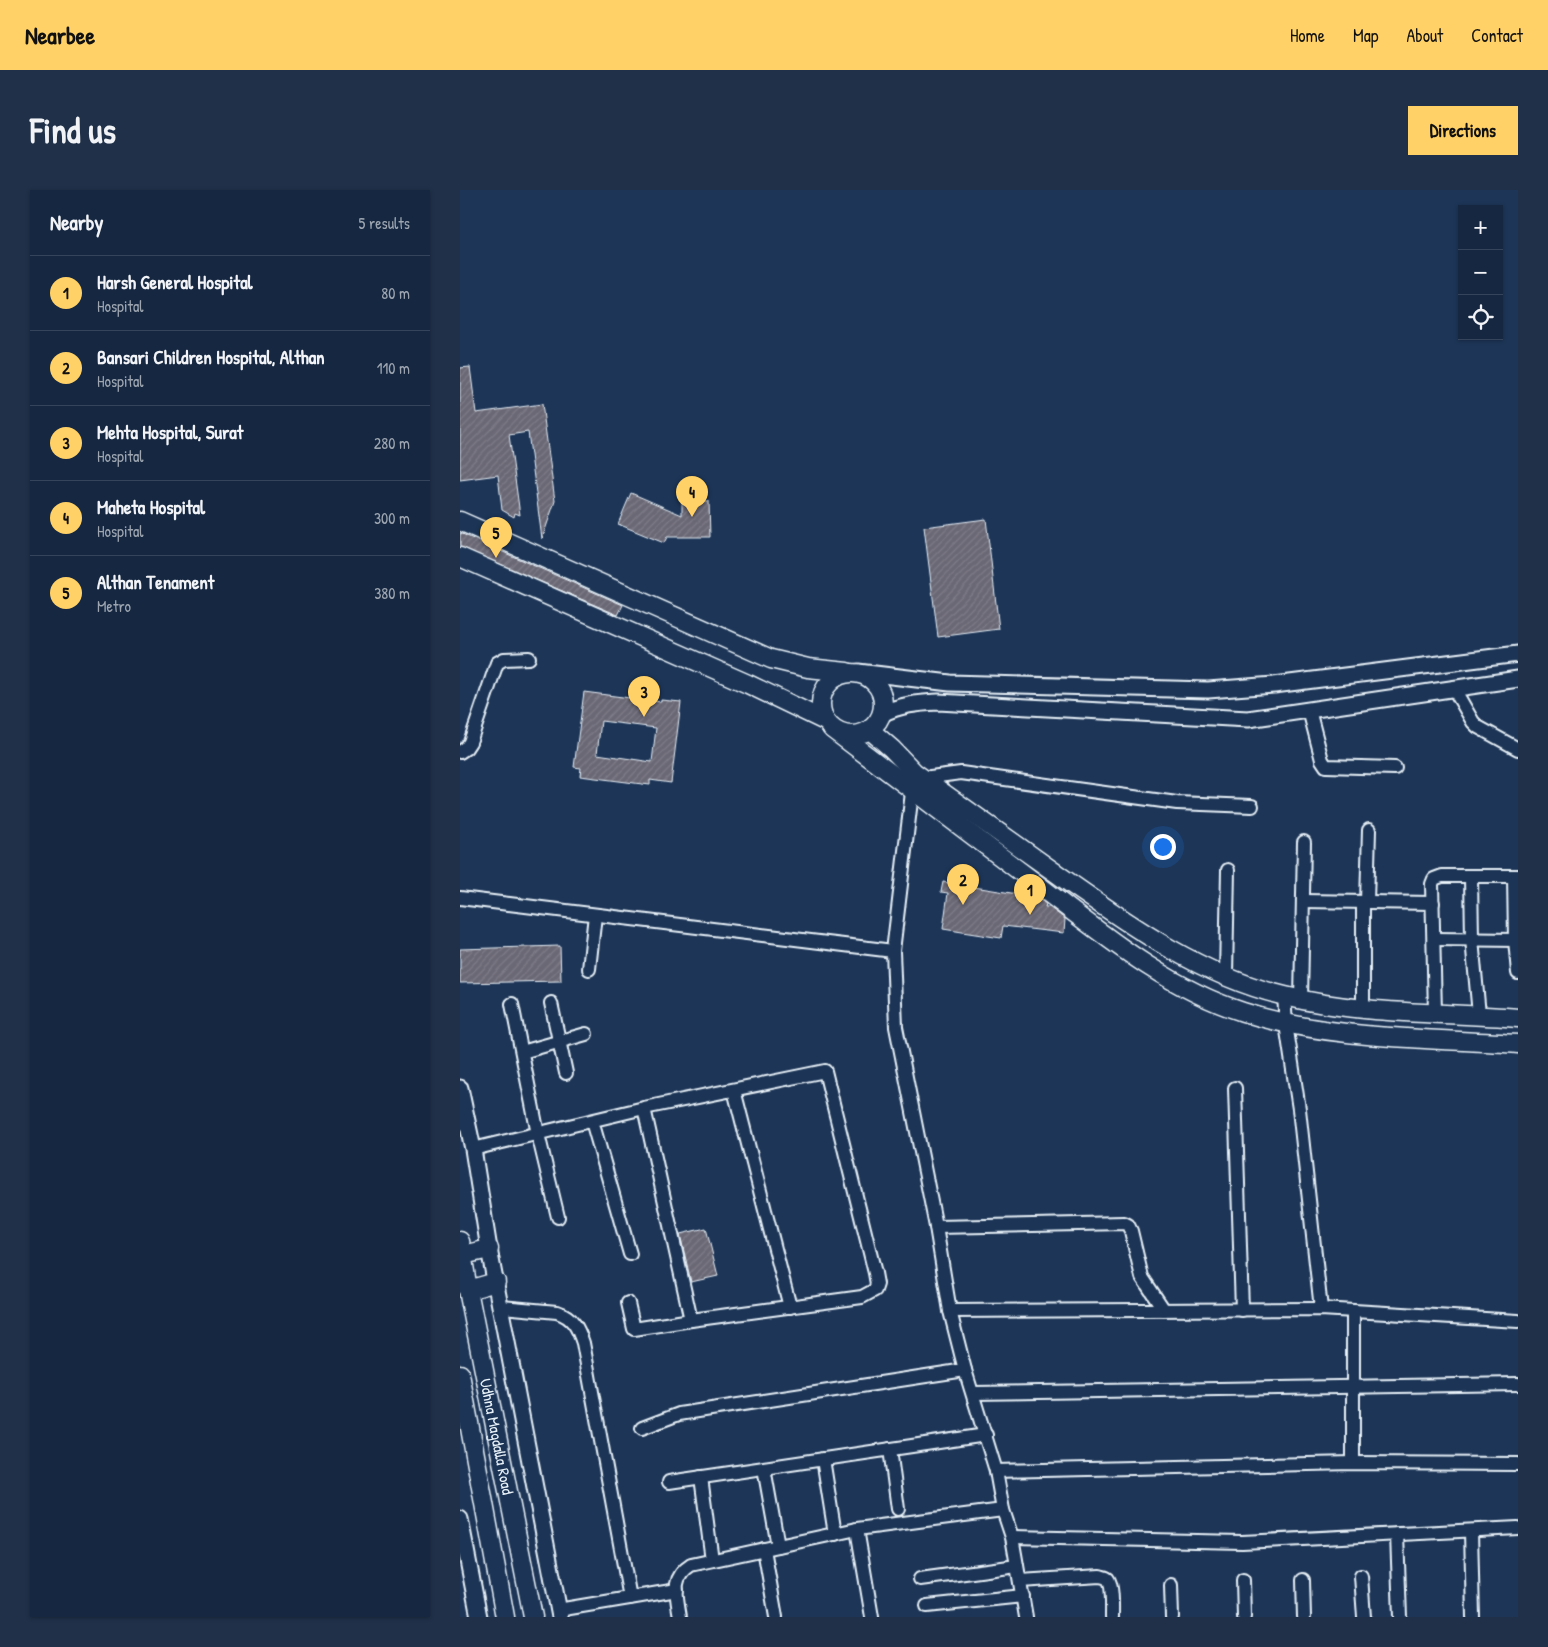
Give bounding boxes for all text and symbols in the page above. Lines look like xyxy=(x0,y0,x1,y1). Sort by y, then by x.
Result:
text: Nearbee xyxy=(25,19,95,51)
text: Home xyxy=(1290,23,1325,48)
text: Map xyxy=(1353,23,1378,48)
text: About xyxy=(1406,23,1443,48)
text: Contact xyxy=(1471,23,1523,48)
button: Directions xyxy=(1408,106,1518,155)
text: Find us xyxy=(30,107,116,154)
map controls xyxy=(1458,205,1503,340)
button: + xyxy=(1458,205,1503,250)
text: Nearby xyxy=(50,208,103,237)
text: 5 results xyxy=(359,212,410,234)
button: − xyxy=(1458,250,1503,295)
text: Harsh General Hospital xyxy=(97,269,253,295)
text: 1 xyxy=(63,282,69,304)
text: 80 m xyxy=(381,282,410,304)
text: Hospital xyxy=(97,295,144,317)
button: locate xyxy=(1458,295,1503,340)
text: Bansari Children Hospital, Althan xyxy=(97,344,325,370)
text: 2 xyxy=(62,357,70,379)
text: 110 m xyxy=(377,357,410,379)
text: Hospital xyxy=(97,370,144,392)
text: Mehta Hospital, Surat xyxy=(97,419,243,445)
text: 3 xyxy=(62,432,70,454)
text: 280 m xyxy=(374,432,410,454)
text: Hospital xyxy=(97,445,144,467)
pin: 4 xyxy=(676,476,708,517)
text: Maheta Hospital xyxy=(97,494,205,520)
text: 4 xyxy=(63,507,69,529)
text: 300 m xyxy=(374,507,410,529)
pin: 5 xyxy=(480,517,512,558)
text: Hospital xyxy=(97,520,144,542)
text: Althan Tenament xyxy=(97,569,214,595)
text: 5 xyxy=(63,582,69,604)
text: 380 m xyxy=(374,582,410,604)
text: Metro xyxy=(97,595,131,617)
pin: 3 xyxy=(628,676,660,717)
your location xyxy=(1150,834,1176,860)
pin: 2 xyxy=(947,864,979,905)
pin: 1 xyxy=(1014,874,1046,915)
street label: Udhna Magdalla Road xyxy=(475,1377,519,1496)

